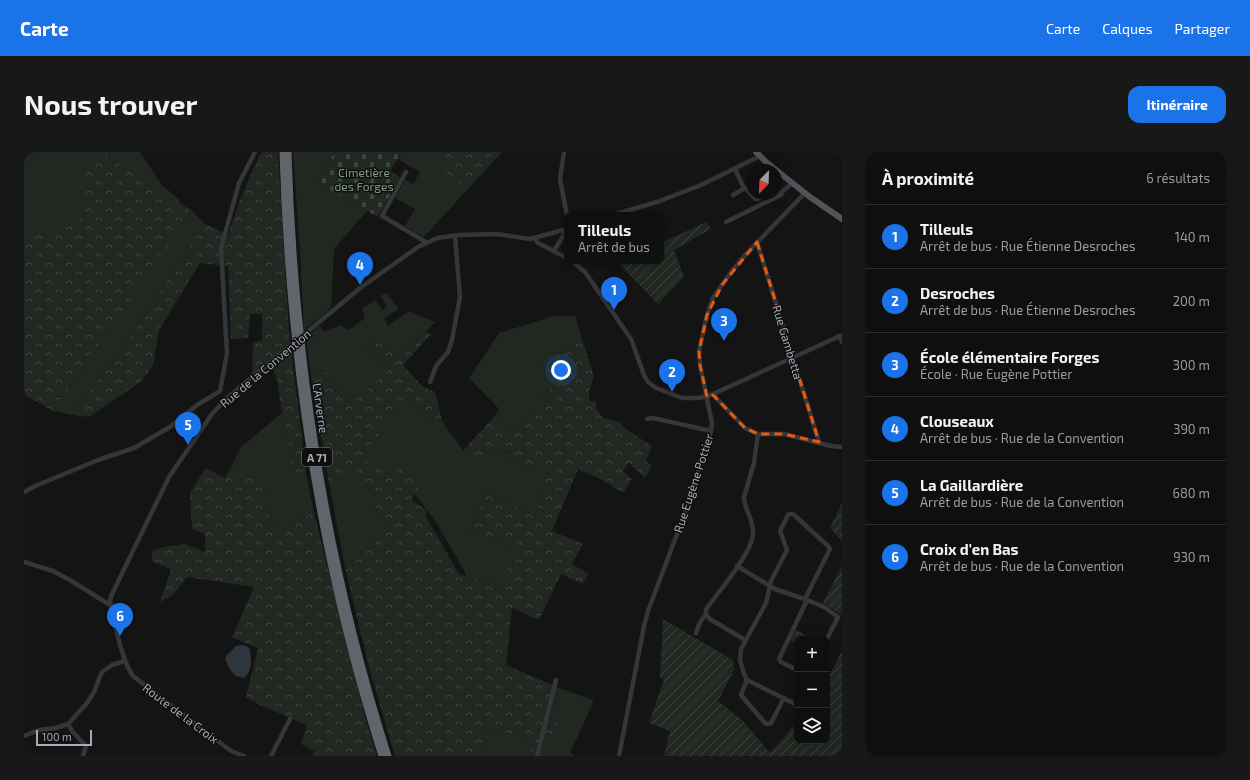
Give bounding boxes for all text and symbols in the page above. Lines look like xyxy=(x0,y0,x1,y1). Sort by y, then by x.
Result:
text: Carte xyxy=(20,17,69,40)
text: Carte xyxy=(1046,20,1080,37)
text: Calques xyxy=(1102,20,1153,37)
text: Partager xyxy=(1175,20,1230,37)
button: Itinéraire xyxy=(1128,86,1226,123)
text: Nous trouver xyxy=(24,87,197,121)
north arrow xyxy=(746,164,782,200)
park label: Cimetière des Forges xyxy=(334,165,394,193)
text: À proximité xyxy=(882,168,974,188)
text: 6 résultats xyxy=(1146,170,1210,186)
popup xyxy=(564,212,664,264)
text: Tilleuls xyxy=(920,220,973,238)
text: Tilleuls xyxy=(578,221,631,239)
text: 1 xyxy=(892,229,898,245)
text: 140 m xyxy=(1175,229,1210,245)
text: Arrêt de bus · Rue Étienne Desroches xyxy=(920,238,1136,254)
text: Arrêt de bus xyxy=(578,239,650,255)
pin: 4 xyxy=(347,252,373,285)
pin: 1 xyxy=(601,277,627,310)
text: Desroches xyxy=(920,284,995,302)
text: 2 xyxy=(891,293,899,309)
text: 200 m xyxy=(1173,293,1210,309)
text: Arrêt de bus · Rue Étienne Desroches xyxy=(920,302,1136,318)
street label: Rue Gambetta xyxy=(770,303,806,381)
pin: 3 xyxy=(711,308,737,341)
street label: Rue de la Convention xyxy=(217,326,313,410)
text: École élémentaire Forges xyxy=(920,348,1099,366)
text: 3 xyxy=(891,357,899,373)
text: 300 m xyxy=(1173,357,1210,373)
pin: 2 xyxy=(659,359,685,392)
your location xyxy=(551,360,571,380)
text: École · Rue Eugène Pottier xyxy=(920,366,1073,382)
street label: L'Arverne xyxy=(311,382,331,434)
pin: 5 xyxy=(175,412,201,445)
text: Clouseaux xyxy=(920,412,994,430)
text: 4 xyxy=(891,421,899,437)
text: 390 m xyxy=(1173,421,1210,437)
text: Arrêt de bus · Rue de la Convention xyxy=(920,430,1124,446)
street label: Rue Eugène Pottier xyxy=(670,432,716,534)
road number: A 71 xyxy=(302,448,332,466)
text: La Gaillardière xyxy=(920,476,1023,494)
text: 5 xyxy=(891,485,899,501)
text: 680 m xyxy=(1173,485,1210,501)
text: Arrêt de bus · Rue de la Convention xyxy=(920,494,1124,510)
text: Croix d'en Bas xyxy=(920,540,1019,558)
text: 6 xyxy=(891,549,899,565)
text: 930 m xyxy=(1173,549,1210,565)
text: Arrêt de bus · Rue de la Convention xyxy=(920,558,1124,574)
pin: 6 xyxy=(107,603,133,636)
map controls xyxy=(794,636,830,744)
button: + xyxy=(794,636,830,672)
button: − xyxy=(794,672,830,708)
street label: Route de la Croix xyxy=(140,680,222,746)
button: layers xyxy=(794,708,830,744)
scale bar xyxy=(36,728,92,747)
text: 100 m xyxy=(42,730,72,743)

